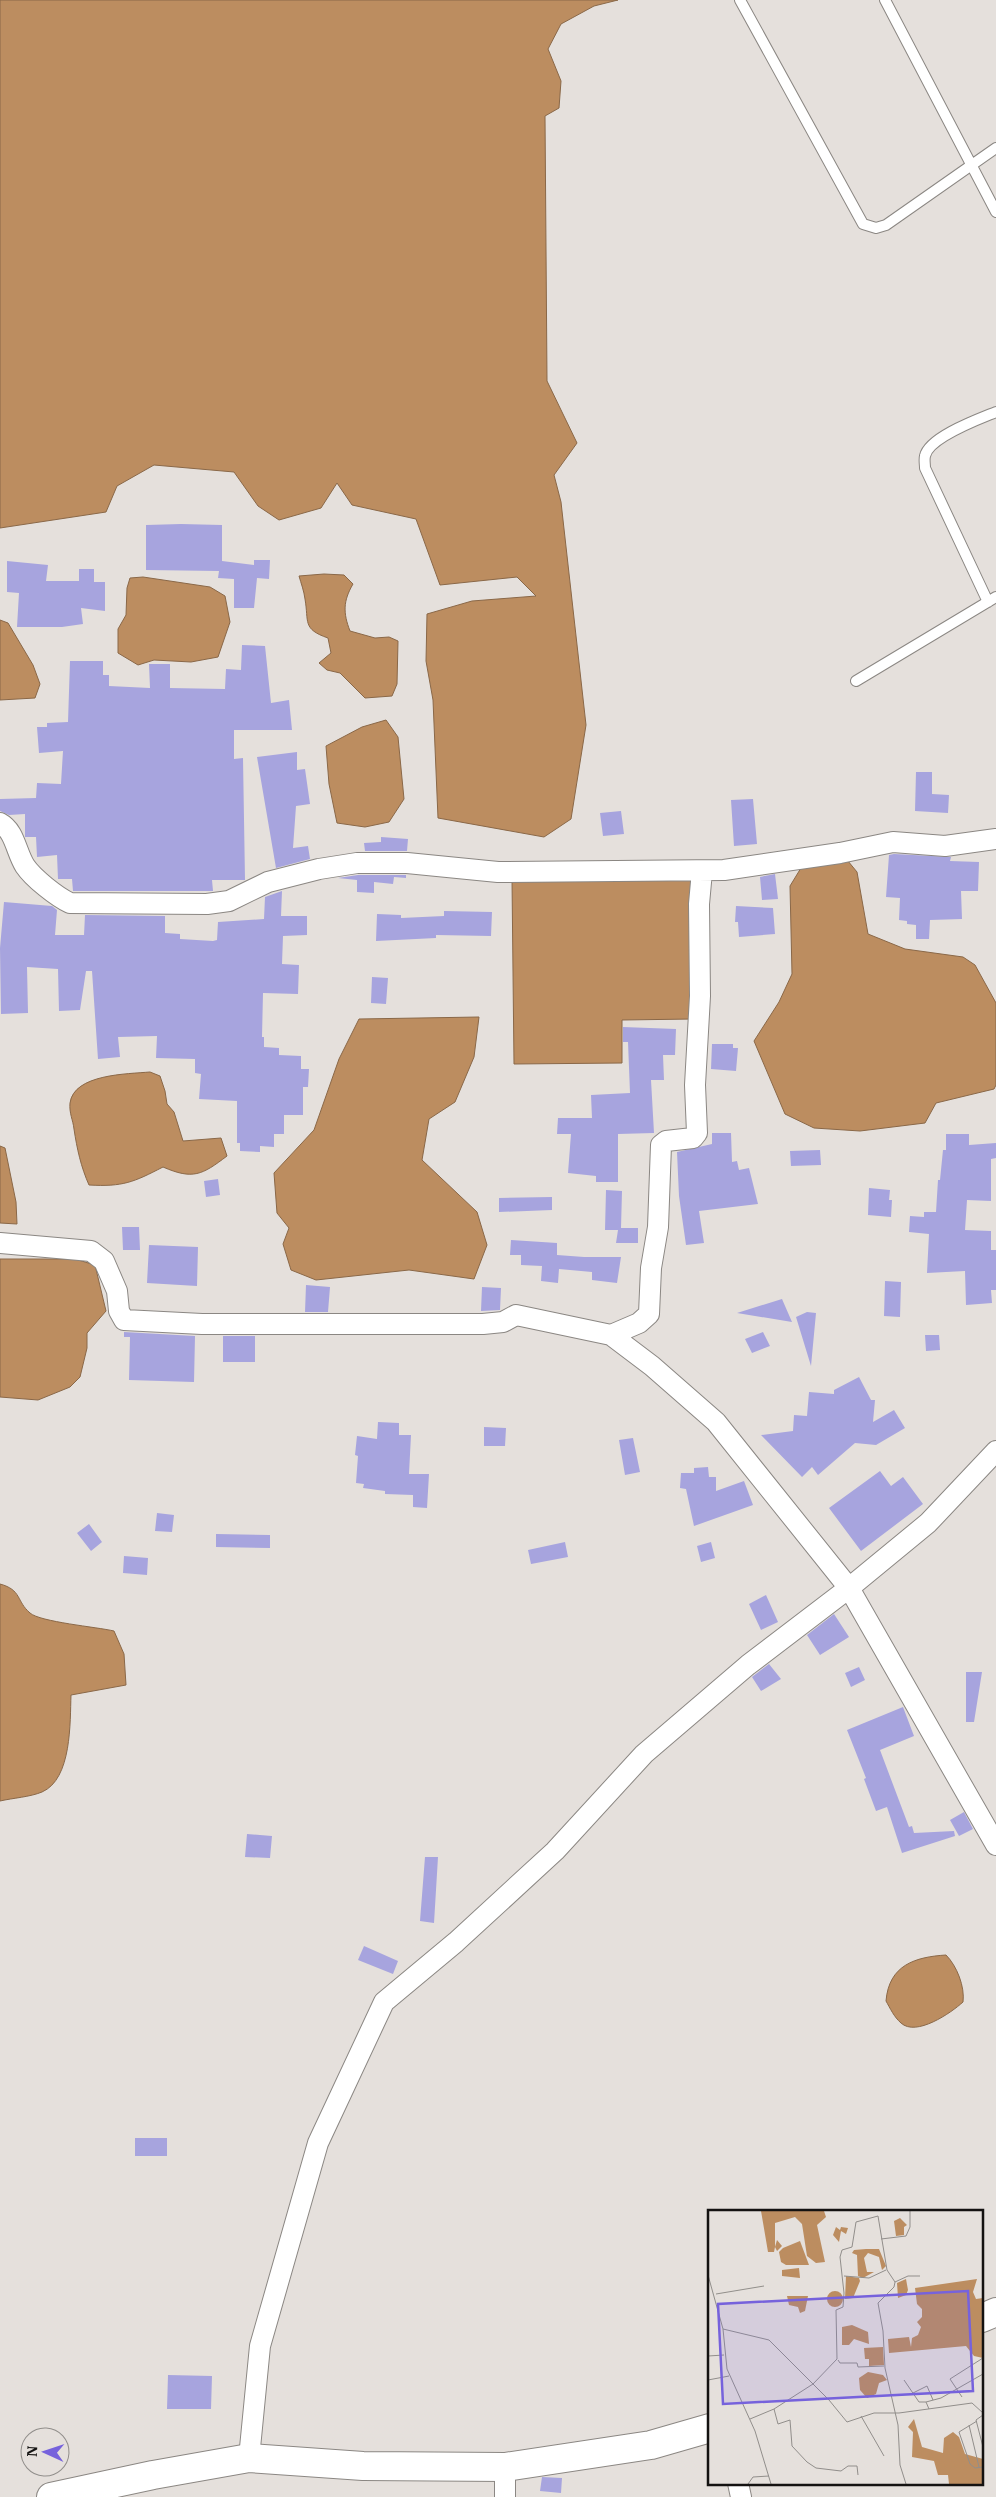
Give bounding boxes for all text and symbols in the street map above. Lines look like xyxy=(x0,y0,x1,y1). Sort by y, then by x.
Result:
inset map xyxy=(708,2210,984,2484)
north arrow xyxy=(20,2427,70,2477)
text: N xyxy=(23,2445,41,2457)

